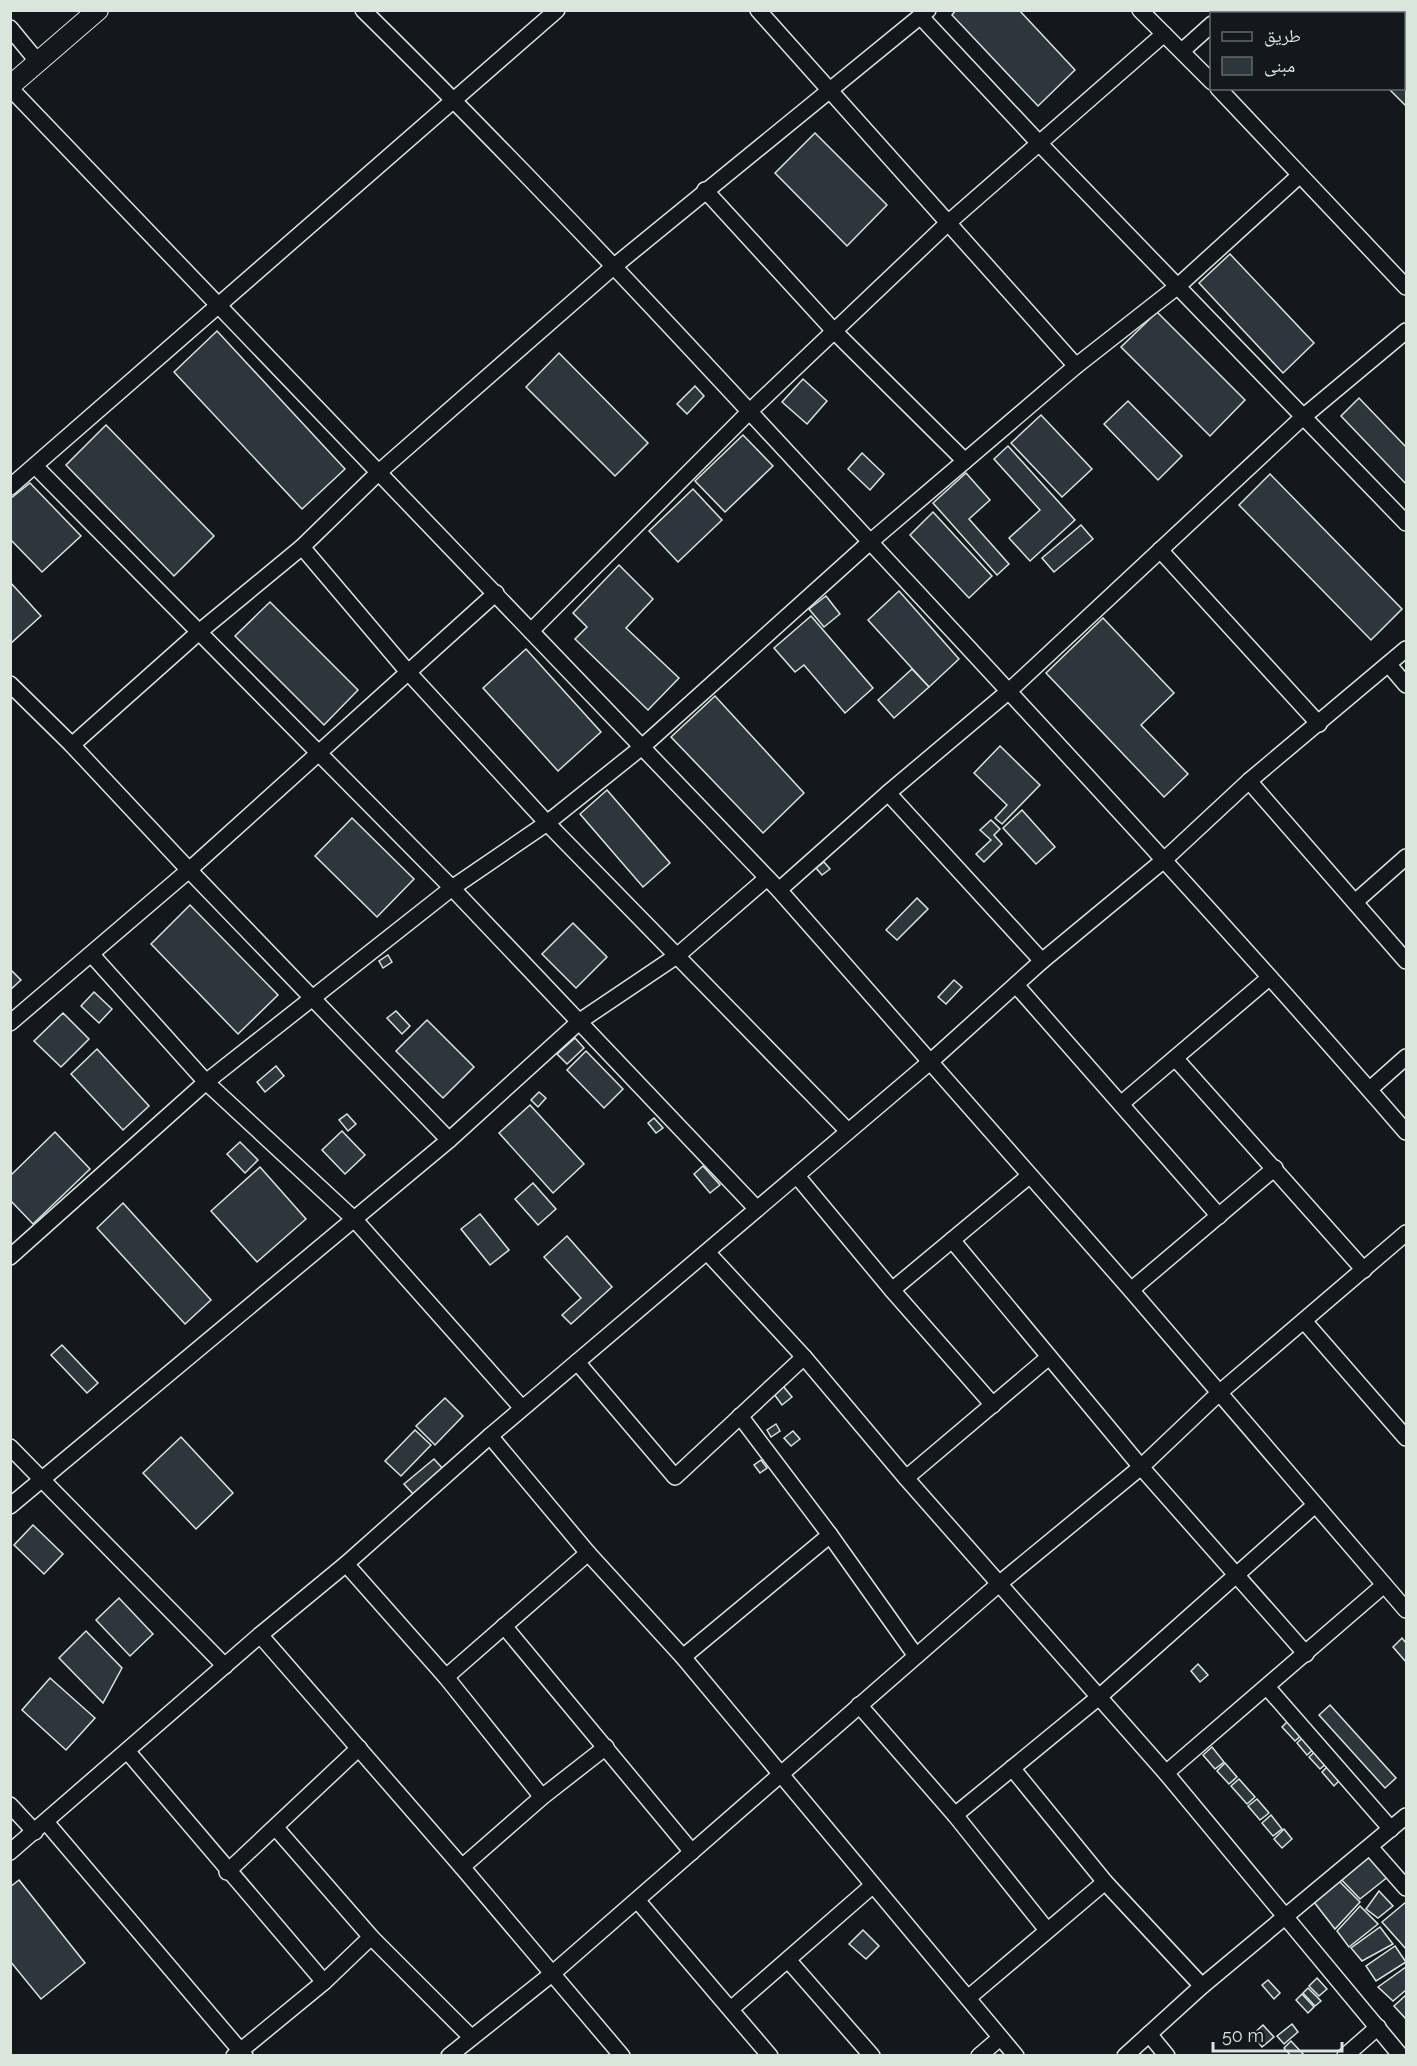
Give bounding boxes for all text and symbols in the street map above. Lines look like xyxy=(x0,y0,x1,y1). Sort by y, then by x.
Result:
legend xyxy=(1210,12,1405,90)
text: طريق xyxy=(1264,25,1301,47)
text: مبنى xyxy=(1264,55,1295,77)
scale bar xyxy=(1213,2015,1342,2053)
text: 50 m xyxy=(1222,2025,1264,2046)

